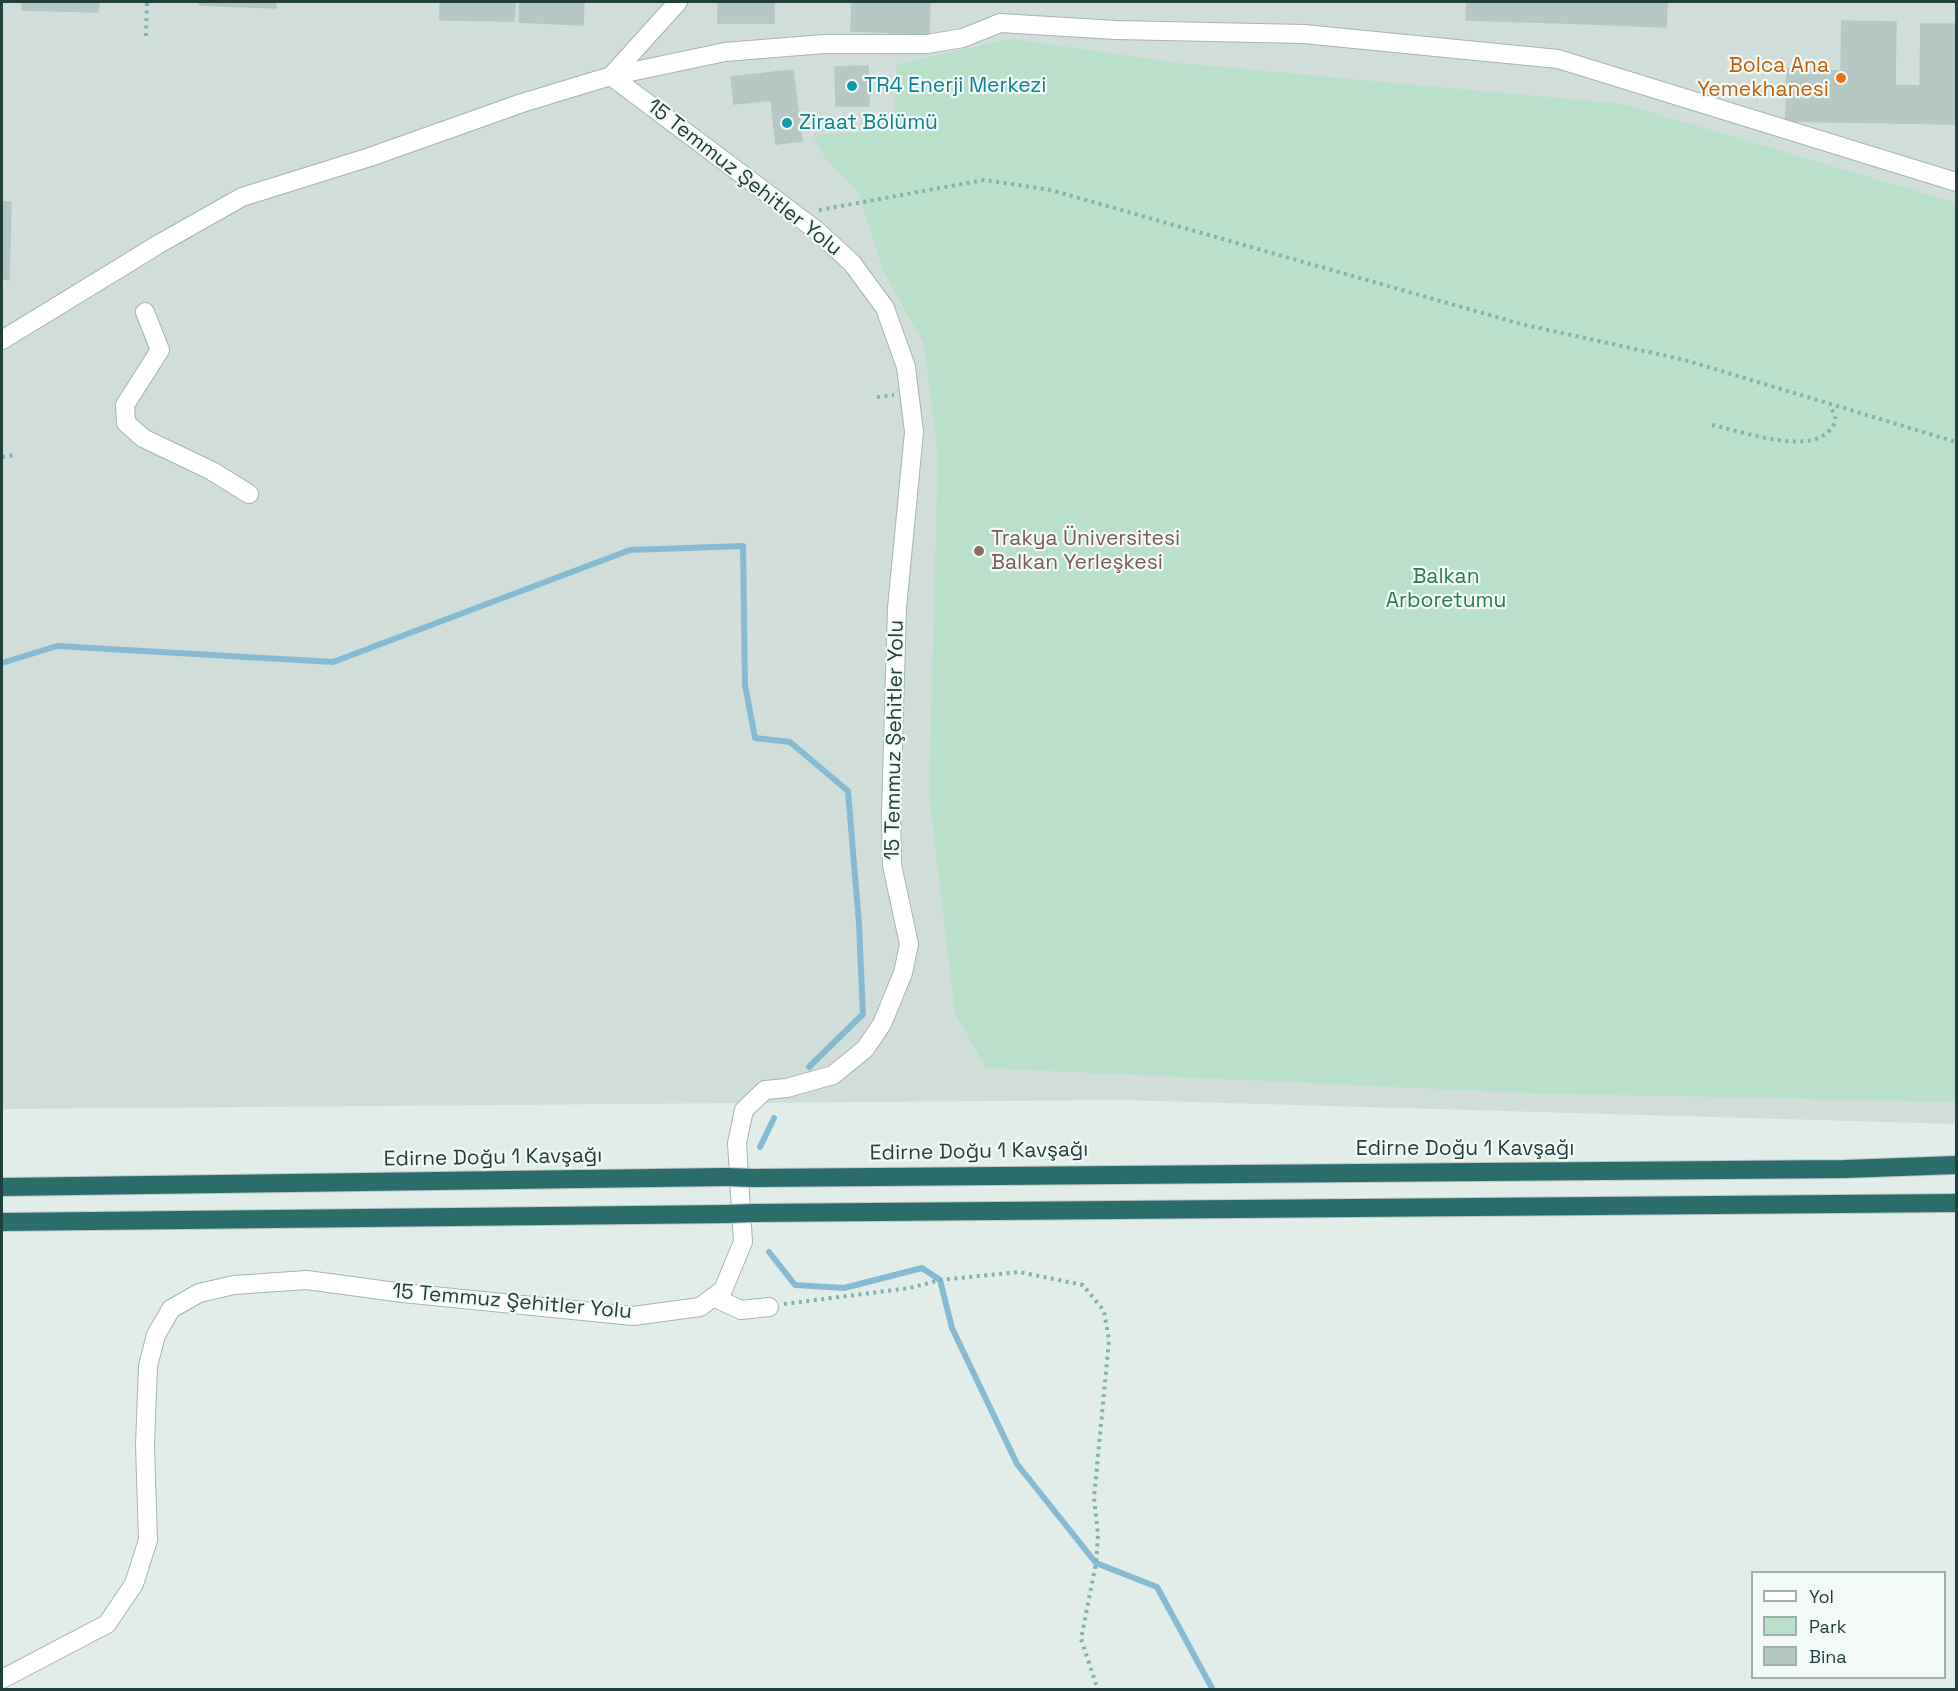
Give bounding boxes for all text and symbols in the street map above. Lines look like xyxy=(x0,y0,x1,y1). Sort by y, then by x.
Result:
place label: Bolca Ana Yemekhanesi xyxy=(1697,53,1829,103)
marker: Bolca Ana Yemekhanesi xyxy=(1834,71,1848,85)
place label: TR4 Enerji Merkezi xyxy=(864,73,1046,99)
marker: TR4 Enerji Merkezi xyxy=(845,79,859,93)
street label: 15 Temmuz Şehitler Yolu xyxy=(642,94,846,262)
place label: Ziraat Bölümü xyxy=(799,110,938,136)
marker: Ziraat Bölümü xyxy=(780,116,794,130)
place label: Trakya Üniversitesi Balkan Yerleşkesi xyxy=(991,526,1180,576)
marker: Trakya Üniversitesi Balkan Yerleşkesi xyxy=(972,544,986,558)
park label: Balkan Arboretumu xyxy=(1386,564,1506,614)
street label: 15 Temmuz Şehitler Yolu xyxy=(880,620,910,860)
street label: Edirne Doğu 1 Kavşağı xyxy=(1356,1136,1574,1162)
street label: Edirne Doğu 1 Kavşağı xyxy=(869,1137,1089,1167)
street label: Edirne Doğu 1 Kavşağı xyxy=(383,1143,603,1173)
street label: 15 Temmuz Şehitler Yolu xyxy=(391,1279,633,1325)
legend xyxy=(1751,1571,1946,1679)
text: Yol xyxy=(1809,1585,1834,1608)
text: Park xyxy=(1809,1615,1846,1638)
text: Bina xyxy=(1809,1645,1847,1668)

